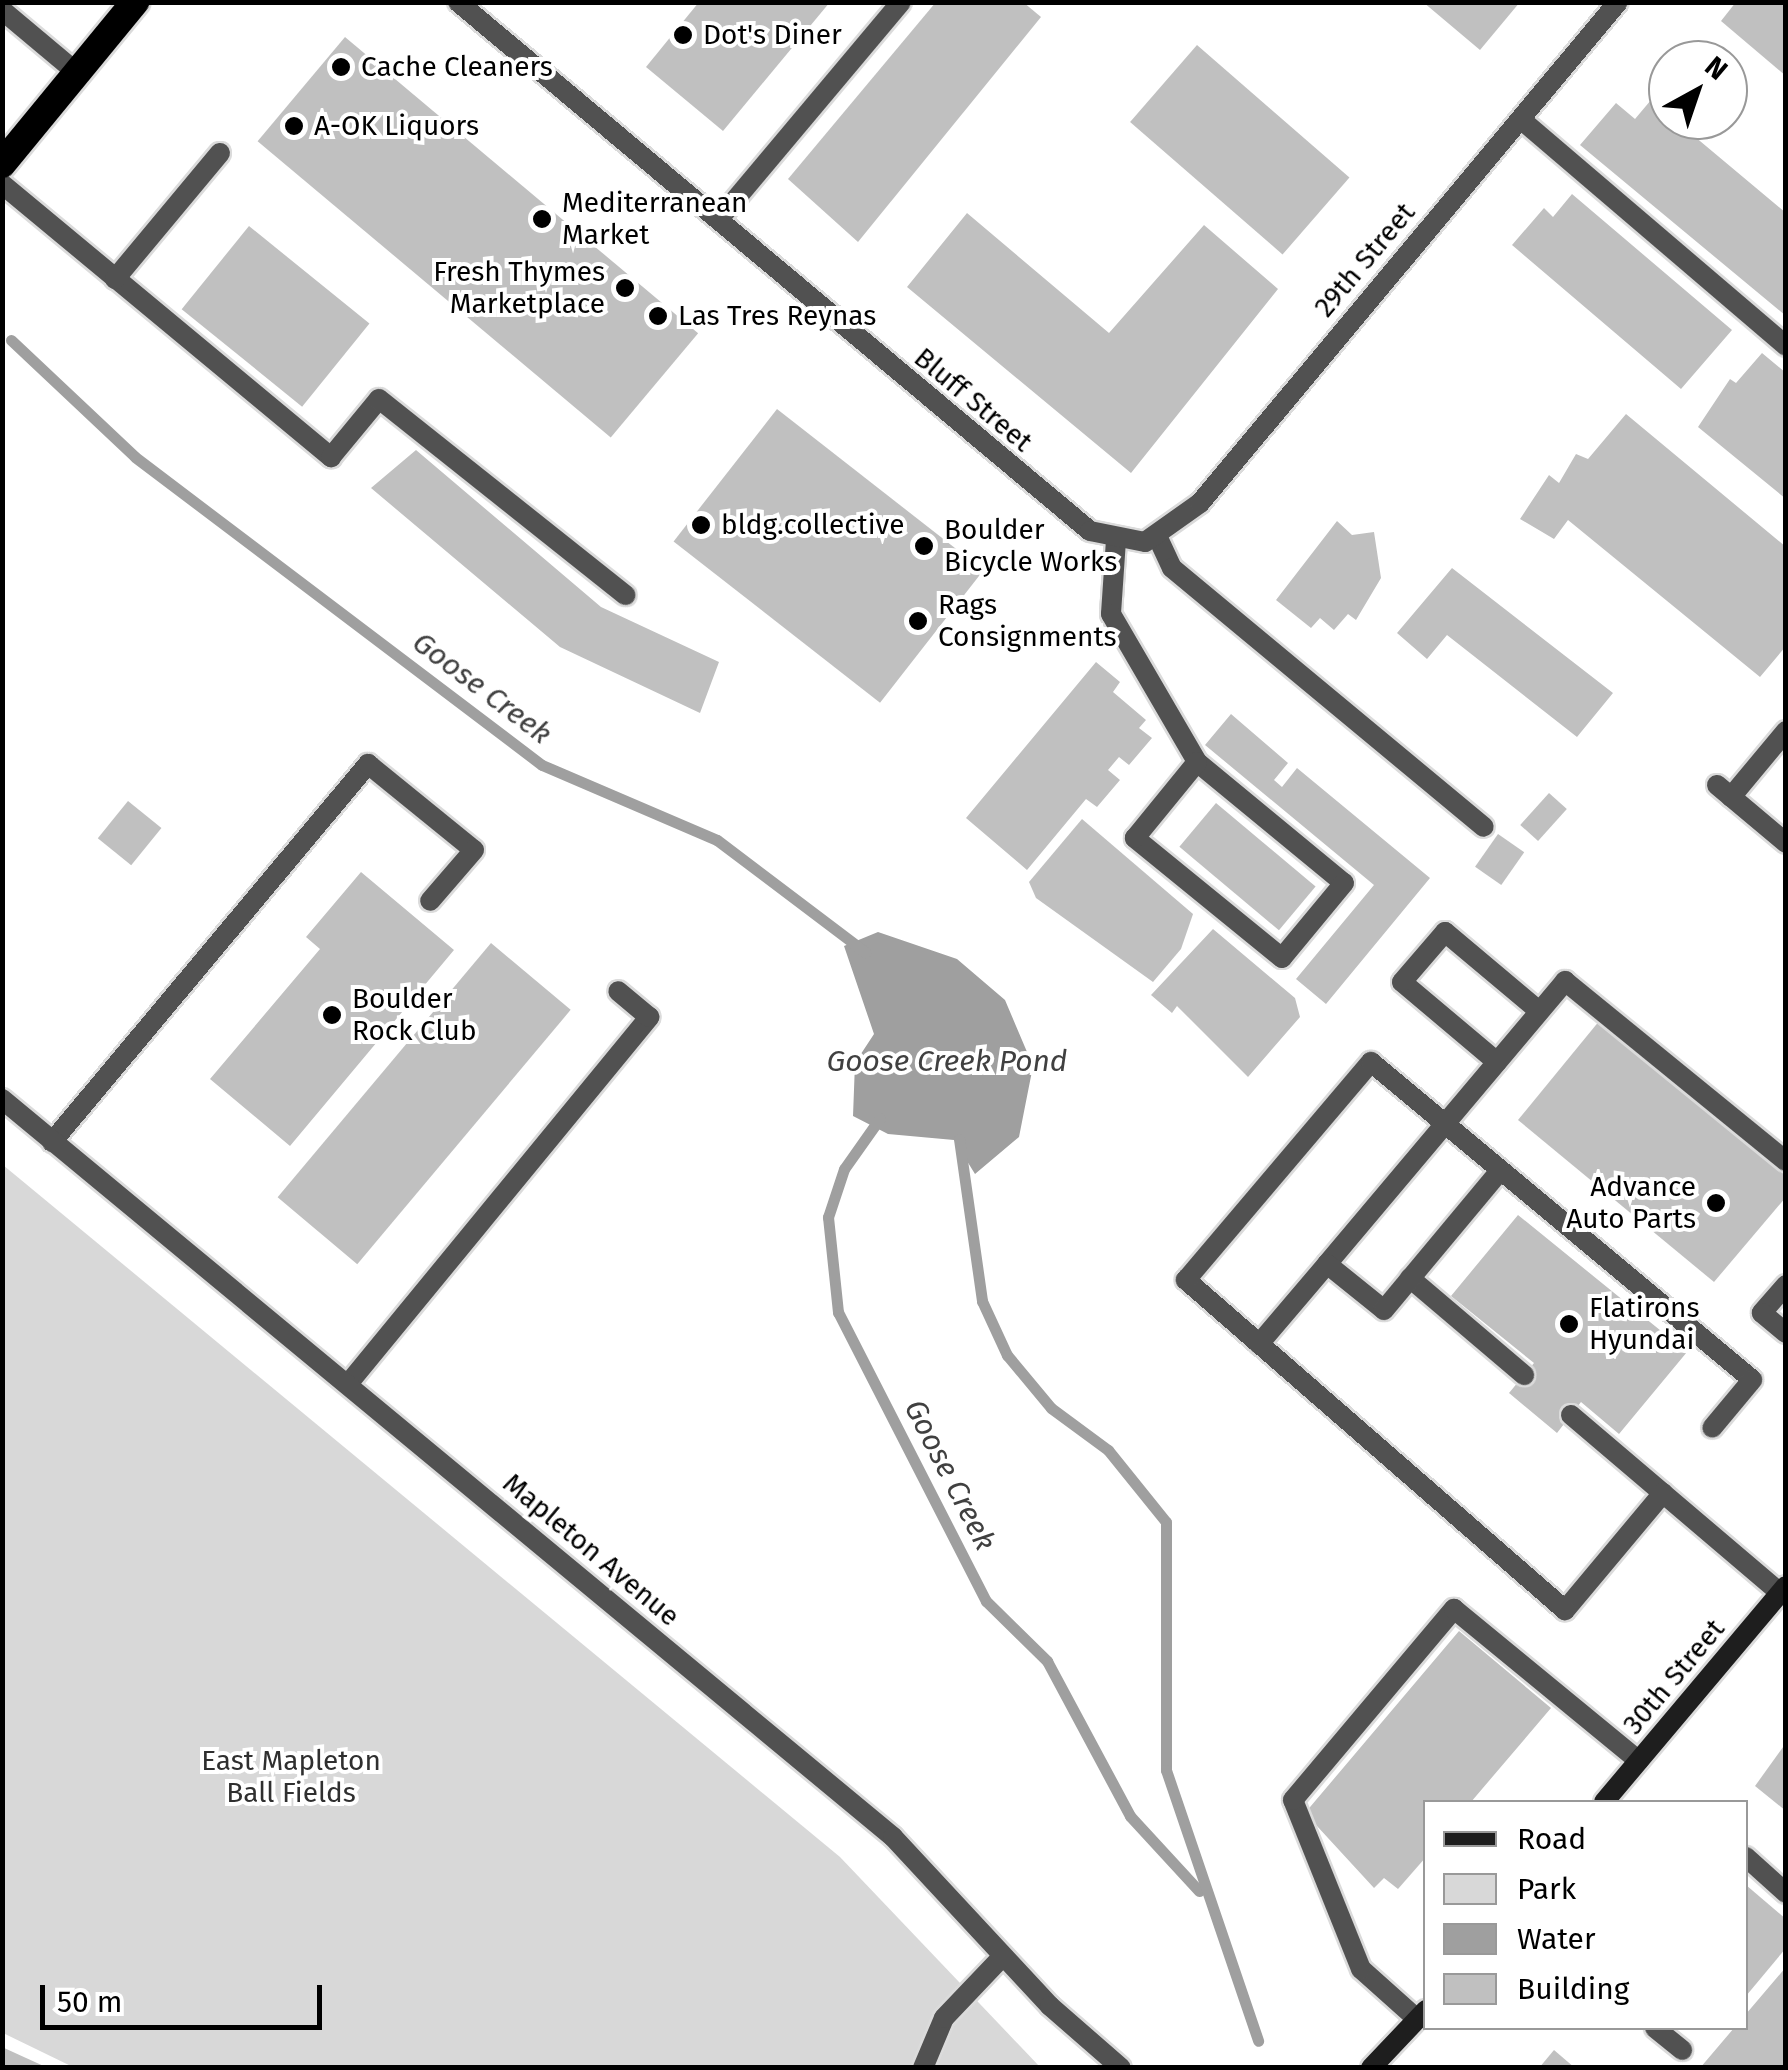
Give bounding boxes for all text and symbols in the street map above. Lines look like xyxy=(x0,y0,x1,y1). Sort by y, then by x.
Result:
place label: Dot's Diner xyxy=(703,18,842,52)
marker: Dot's Diner xyxy=(672,24,694,46)
north arrow xyxy=(1648,40,1748,140)
place label: Cache Cleaners xyxy=(361,50,553,84)
text: N xyxy=(1699,50,1734,87)
marker: Cache Cleaners xyxy=(330,56,352,78)
place label: A-OK Liquors xyxy=(314,109,479,143)
marker: A-OK Liquors xyxy=(283,115,305,137)
place label: Mediterranean Market xyxy=(562,186,748,252)
street label: 29th Street xyxy=(1308,196,1422,324)
marker: Mediterranean Market xyxy=(531,208,553,230)
place label: Fresh Thymes Marketplace xyxy=(433,255,605,321)
marker: Fresh Thymes Marketplace xyxy=(614,277,636,299)
place label: Las Tres Reynas xyxy=(678,299,876,333)
marker: Las Tres Reynas xyxy=(647,305,669,327)
street label: Bluff Street xyxy=(907,341,1039,459)
place label: bldg.collective xyxy=(721,508,904,542)
place label: Boulder Bicycle Works xyxy=(944,513,1117,579)
marker: bldg.collective xyxy=(690,514,712,536)
marker: Boulder Bicycle Works xyxy=(913,535,935,557)
place label: Rags Consignments xyxy=(938,588,1117,654)
marker: Rags Consignments xyxy=(907,610,929,632)
water label: Goose Creek xyxy=(405,624,559,752)
place label: Boulder Rock Club xyxy=(352,982,477,1048)
marker: Boulder Rock Club xyxy=(321,1004,343,1026)
water label: Goose Creek Pond xyxy=(827,1043,1067,1079)
place label: Advance Auto Parts xyxy=(1566,1170,1696,1236)
marker: Advance Auto Parts xyxy=(1705,1192,1727,1214)
place label: Flatirons Hyundai xyxy=(1589,1291,1700,1357)
marker: Flatirons Hyundai xyxy=(1558,1313,1580,1335)
water label: Goose Creek xyxy=(897,1394,1003,1556)
street label: Mapleton Avenue xyxy=(496,1466,686,1634)
street label: 30th Street xyxy=(1616,1613,1732,1741)
park label: East Mapleton Ball Fields xyxy=(201,1744,381,1810)
legend xyxy=(1423,1800,1748,2030)
text: Road xyxy=(1517,1821,1586,1857)
text: Park xyxy=(1517,1871,1576,1907)
text: Water xyxy=(1517,1921,1596,1957)
scale bar xyxy=(45,1965,328,2027)
text: Building xyxy=(1517,1971,1629,2007)
text: 50 m xyxy=(57,1984,122,2020)

